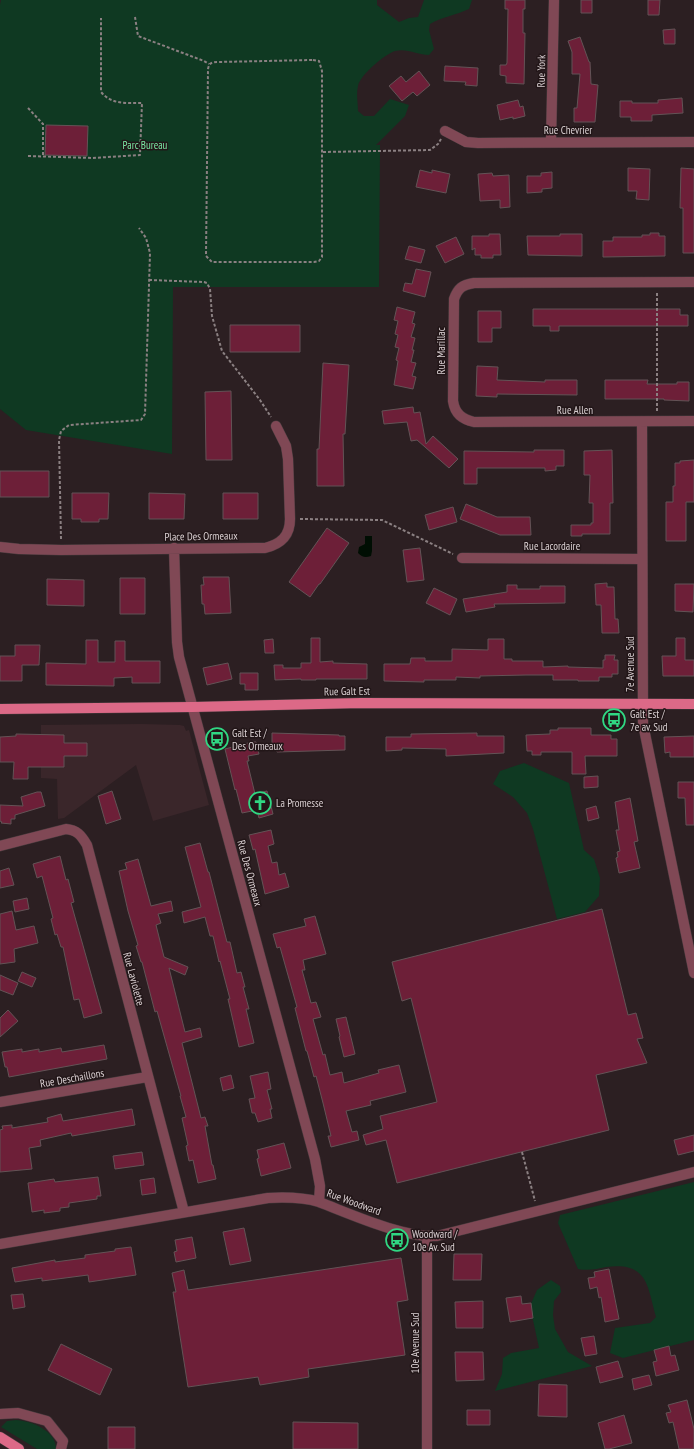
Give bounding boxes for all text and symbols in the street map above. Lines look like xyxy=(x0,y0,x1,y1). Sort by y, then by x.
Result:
street label: Rue York xyxy=(534,54,548,88)
street label: Rue Chevrier xyxy=(544,123,592,137)
park label: Parc Bureau xyxy=(123,138,168,152)
street label: Rue Marillac xyxy=(434,327,448,375)
street label: Rue Allen xyxy=(557,403,593,417)
street label: Place Des Ormeaux xyxy=(164,528,238,544)
street label: Rue Lacordaire xyxy=(524,539,581,553)
street label: 7e Avenue Sud xyxy=(623,636,637,692)
street label: Rue Galt Est xyxy=(324,684,370,698)
bus stop icon: Galt Est / 7e av. Sud xyxy=(601,707,627,733)
place label: Galt Est / 7e av. Sud xyxy=(630,707,668,734)
bus stop icon: Galt Est / Des Ormeaux xyxy=(204,726,230,752)
place label: Galt Est / Des Ormeaux xyxy=(232,726,283,753)
church icon: La Promesse xyxy=(247,790,273,816)
place label: La Promesse xyxy=(276,796,324,810)
street label: Rue Des Ormeaux xyxy=(234,838,266,908)
street label: Rue Laviolette xyxy=(120,951,148,1008)
street label: Rue Deschaillons xyxy=(39,1065,105,1091)
street label: Rue Woodward xyxy=(325,1186,383,1218)
bus stop icon: Woodward / 10e Av. Sud xyxy=(384,1227,410,1253)
place label: Woodward / 10e Av. Sud xyxy=(412,1227,458,1254)
street label: 10e Avenue Sud xyxy=(408,1312,422,1373)

